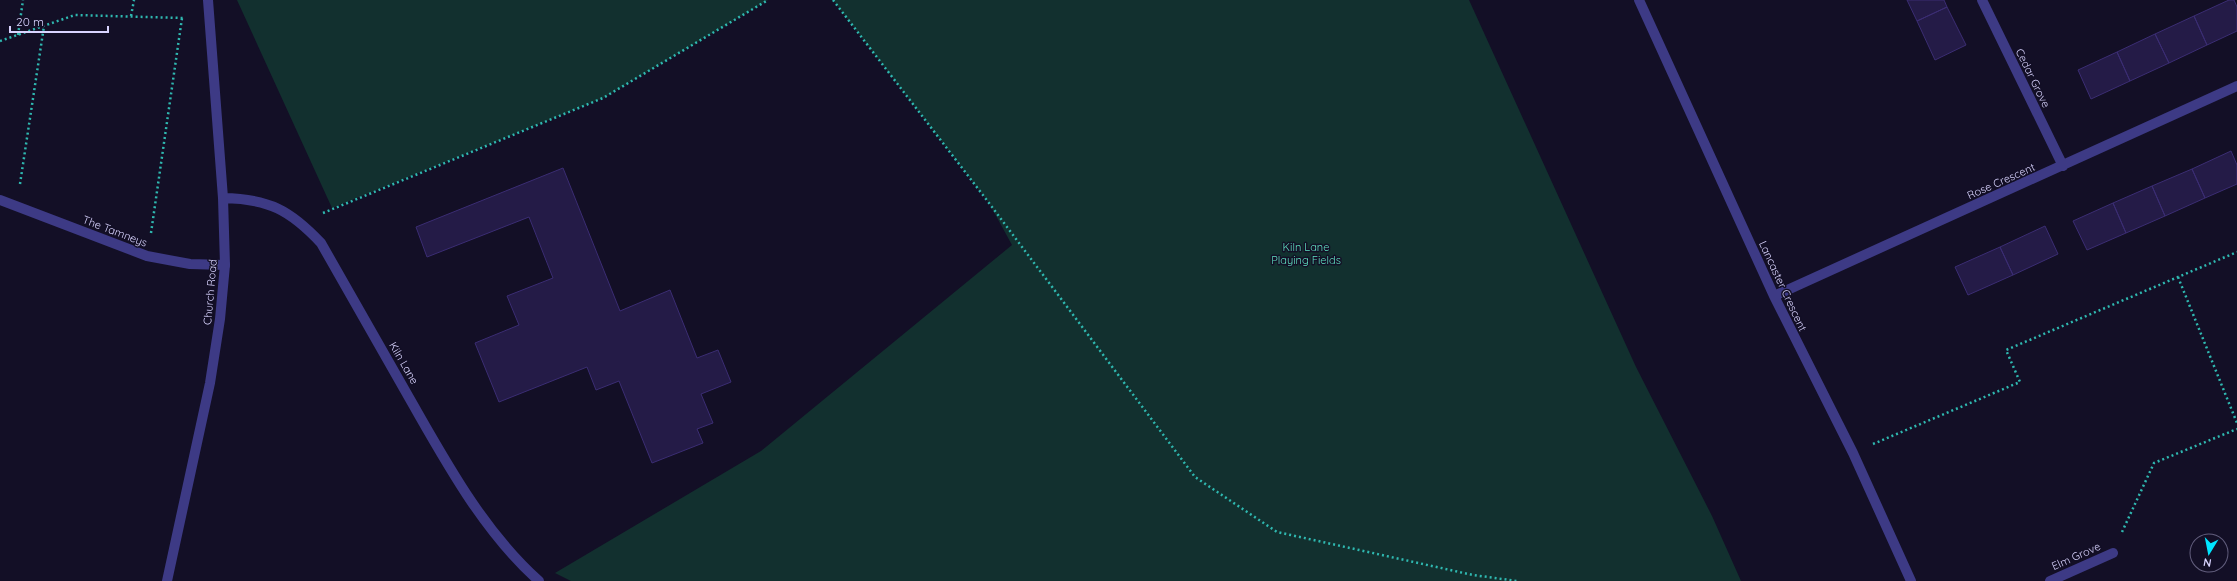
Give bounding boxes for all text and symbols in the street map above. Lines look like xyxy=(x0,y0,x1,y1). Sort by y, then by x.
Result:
scale bar xyxy=(10,8,108,34)
text: 20 m xyxy=(16,14,44,29)
street label: Cedar Grove xyxy=(2013,46,2053,110)
street label: Rose Crescent xyxy=(1965,160,2037,202)
street label: The Tamneys xyxy=(81,212,149,250)
street label: Lancaster Crescent xyxy=(1756,239,1810,334)
park label: Kiln Lane Playing Fields xyxy=(1271,240,1341,267)
street label: Church Road xyxy=(200,259,220,325)
street label: Kiln Lane xyxy=(386,339,422,387)
north arrow xyxy=(2189,533,2229,573)
street label: Elm Grove xyxy=(2049,539,2103,573)
text: N xyxy=(2202,555,2212,570)

